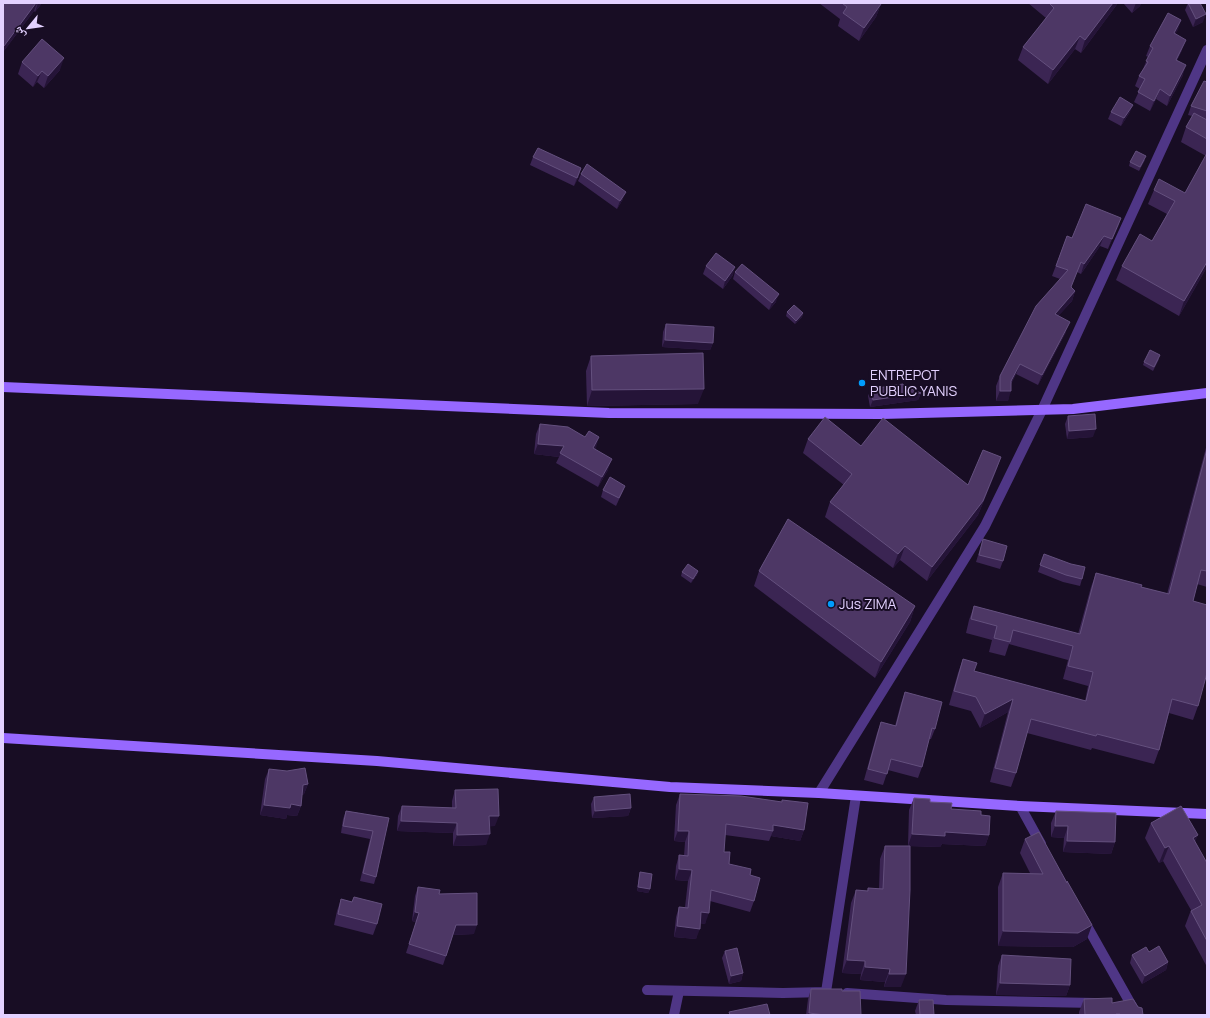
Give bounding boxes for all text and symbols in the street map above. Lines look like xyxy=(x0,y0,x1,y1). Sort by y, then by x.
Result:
north arrow xyxy=(8,8,48,48)
text: ش xyxy=(9,24,29,42)
place label: ENTREPOT PUBLIC YANIS xyxy=(870,365,958,400)
marker: ENTREPOT PUBLIC YANIS xyxy=(857,378,867,388)
place label: Jus ZIMA xyxy=(839,594,897,613)
marker: Jus ZIMA xyxy=(826,599,836,609)

